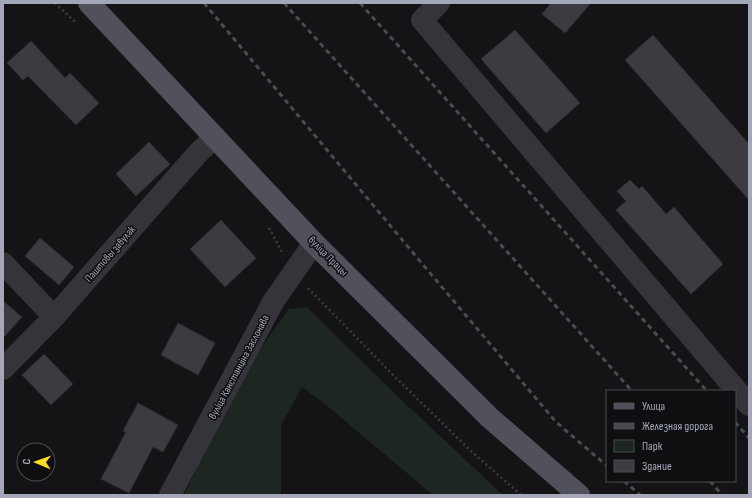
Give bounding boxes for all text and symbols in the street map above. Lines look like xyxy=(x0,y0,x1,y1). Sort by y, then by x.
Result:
street label: Паштовы завулак xyxy=(82,223,139,285)
street label: вуліца Працы xyxy=(306,234,350,278)
street label: вуліца Канстанціна Заслонава xyxy=(206,313,272,421)
legend xyxy=(606,390,736,482)
text: Улица xyxy=(642,399,666,414)
text: Железная дорога xyxy=(642,419,714,434)
text: Парк xyxy=(642,439,663,454)
north arrow xyxy=(16,442,56,482)
text: С xyxy=(20,458,33,465)
text: Здание xyxy=(642,459,672,474)

